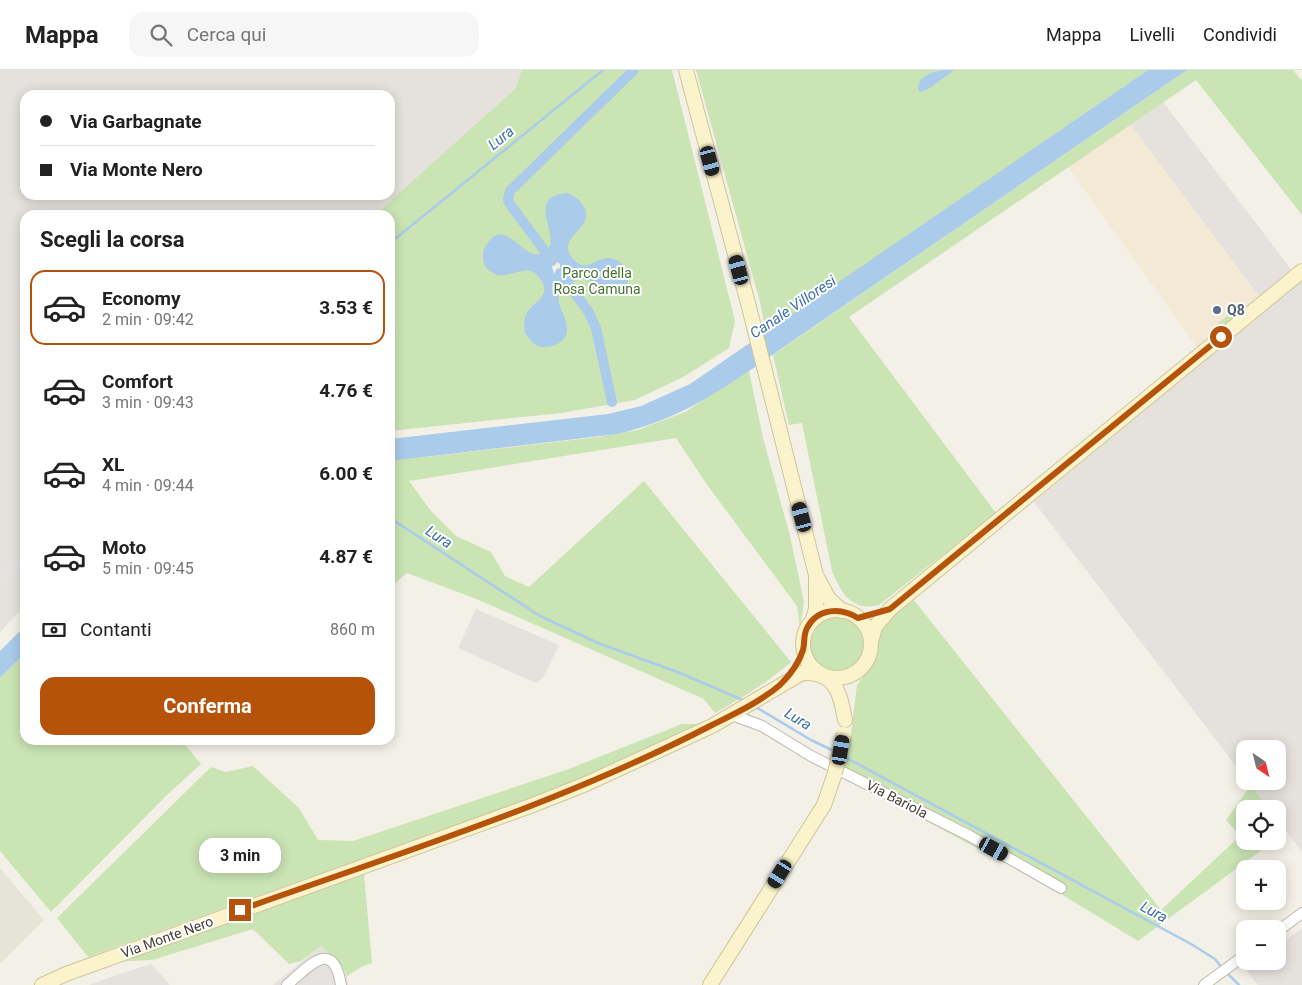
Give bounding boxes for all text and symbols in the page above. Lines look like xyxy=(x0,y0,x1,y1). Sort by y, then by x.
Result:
search box xyxy=(129,12,479,57)
text: Mappa xyxy=(25,21,99,49)
icon: search xyxy=(147,21,175,49)
text: Cerca qui xyxy=(187,23,266,46)
text: Mappa xyxy=(1046,24,1102,45)
text: Livelli xyxy=(1130,24,1175,45)
text: Condividi xyxy=(1203,24,1277,45)
text: Via Garbagnate xyxy=(70,110,202,133)
water label: Lura xyxy=(484,122,518,154)
car xyxy=(698,145,721,177)
text: Via Monte Nero xyxy=(70,158,203,181)
text: Scegli la corsa xyxy=(40,227,185,252)
car xyxy=(727,254,750,286)
park label: Parco della Rosa Camuna xyxy=(554,265,641,297)
water label: Canale Villoresi xyxy=(747,271,840,342)
icon: car xyxy=(42,285,87,330)
text: Economy xyxy=(102,287,181,310)
text: 3.53 € xyxy=(319,296,373,319)
place label: Q8 xyxy=(1227,302,1245,318)
marker: Q8 xyxy=(1211,304,1223,316)
text: 2 min · 09:42 xyxy=(102,310,194,329)
route start xyxy=(1210,326,1232,348)
icon: car xyxy=(42,368,87,413)
text: Comfort xyxy=(102,370,173,393)
text: 4.76 € xyxy=(319,379,373,402)
text: 3 min · 09:43 xyxy=(102,393,194,412)
icon: car xyxy=(42,451,87,496)
text: XL xyxy=(102,453,124,476)
text: 6.00 € xyxy=(319,462,373,485)
text: 4 min · 09:44 xyxy=(102,476,194,495)
car xyxy=(790,501,813,533)
water label: Lura xyxy=(422,522,456,552)
icon: car xyxy=(42,534,87,579)
text: Moto xyxy=(102,536,146,559)
text: 4.87 € xyxy=(319,545,373,568)
text: 5 min · 09:45 xyxy=(102,559,194,578)
icon: cash xyxy=(40,616,68,644)
text: Contanti xyxy=(80,618,152,641)
text: 860 m xyxy=(330,620,375,639)
button: Conferma xyxy=(40,677,375,735)
water label: Lura xyxy=(781,704,815,734)
car xyxy=(831,734,850,766)
north arrow xyxy=(1236,740,1286,790)
map controls xyxy=(1236,740,1286,970)
street label: Via Bariola xyxy=(864,777,930,821)
button: locate xyxy=(1236,800,1286,850)
car xyxy=(977,835,1010,863)
callout: 3 min xyxy=(199,838,281,872)
text: 3 min xyxy=(220,846,260,865)
car xyxy=(765,857,794,891)
button: + xyxy=(1236,860,1286,910)
water label: Lura xyxy=(1137,897,1171,927)
route end xyxy=(229,899,251,921)
street label: Via Monte Nero xyxy=(119,913,215,961)
button: − xyxy=(1236,920,1286,970)

